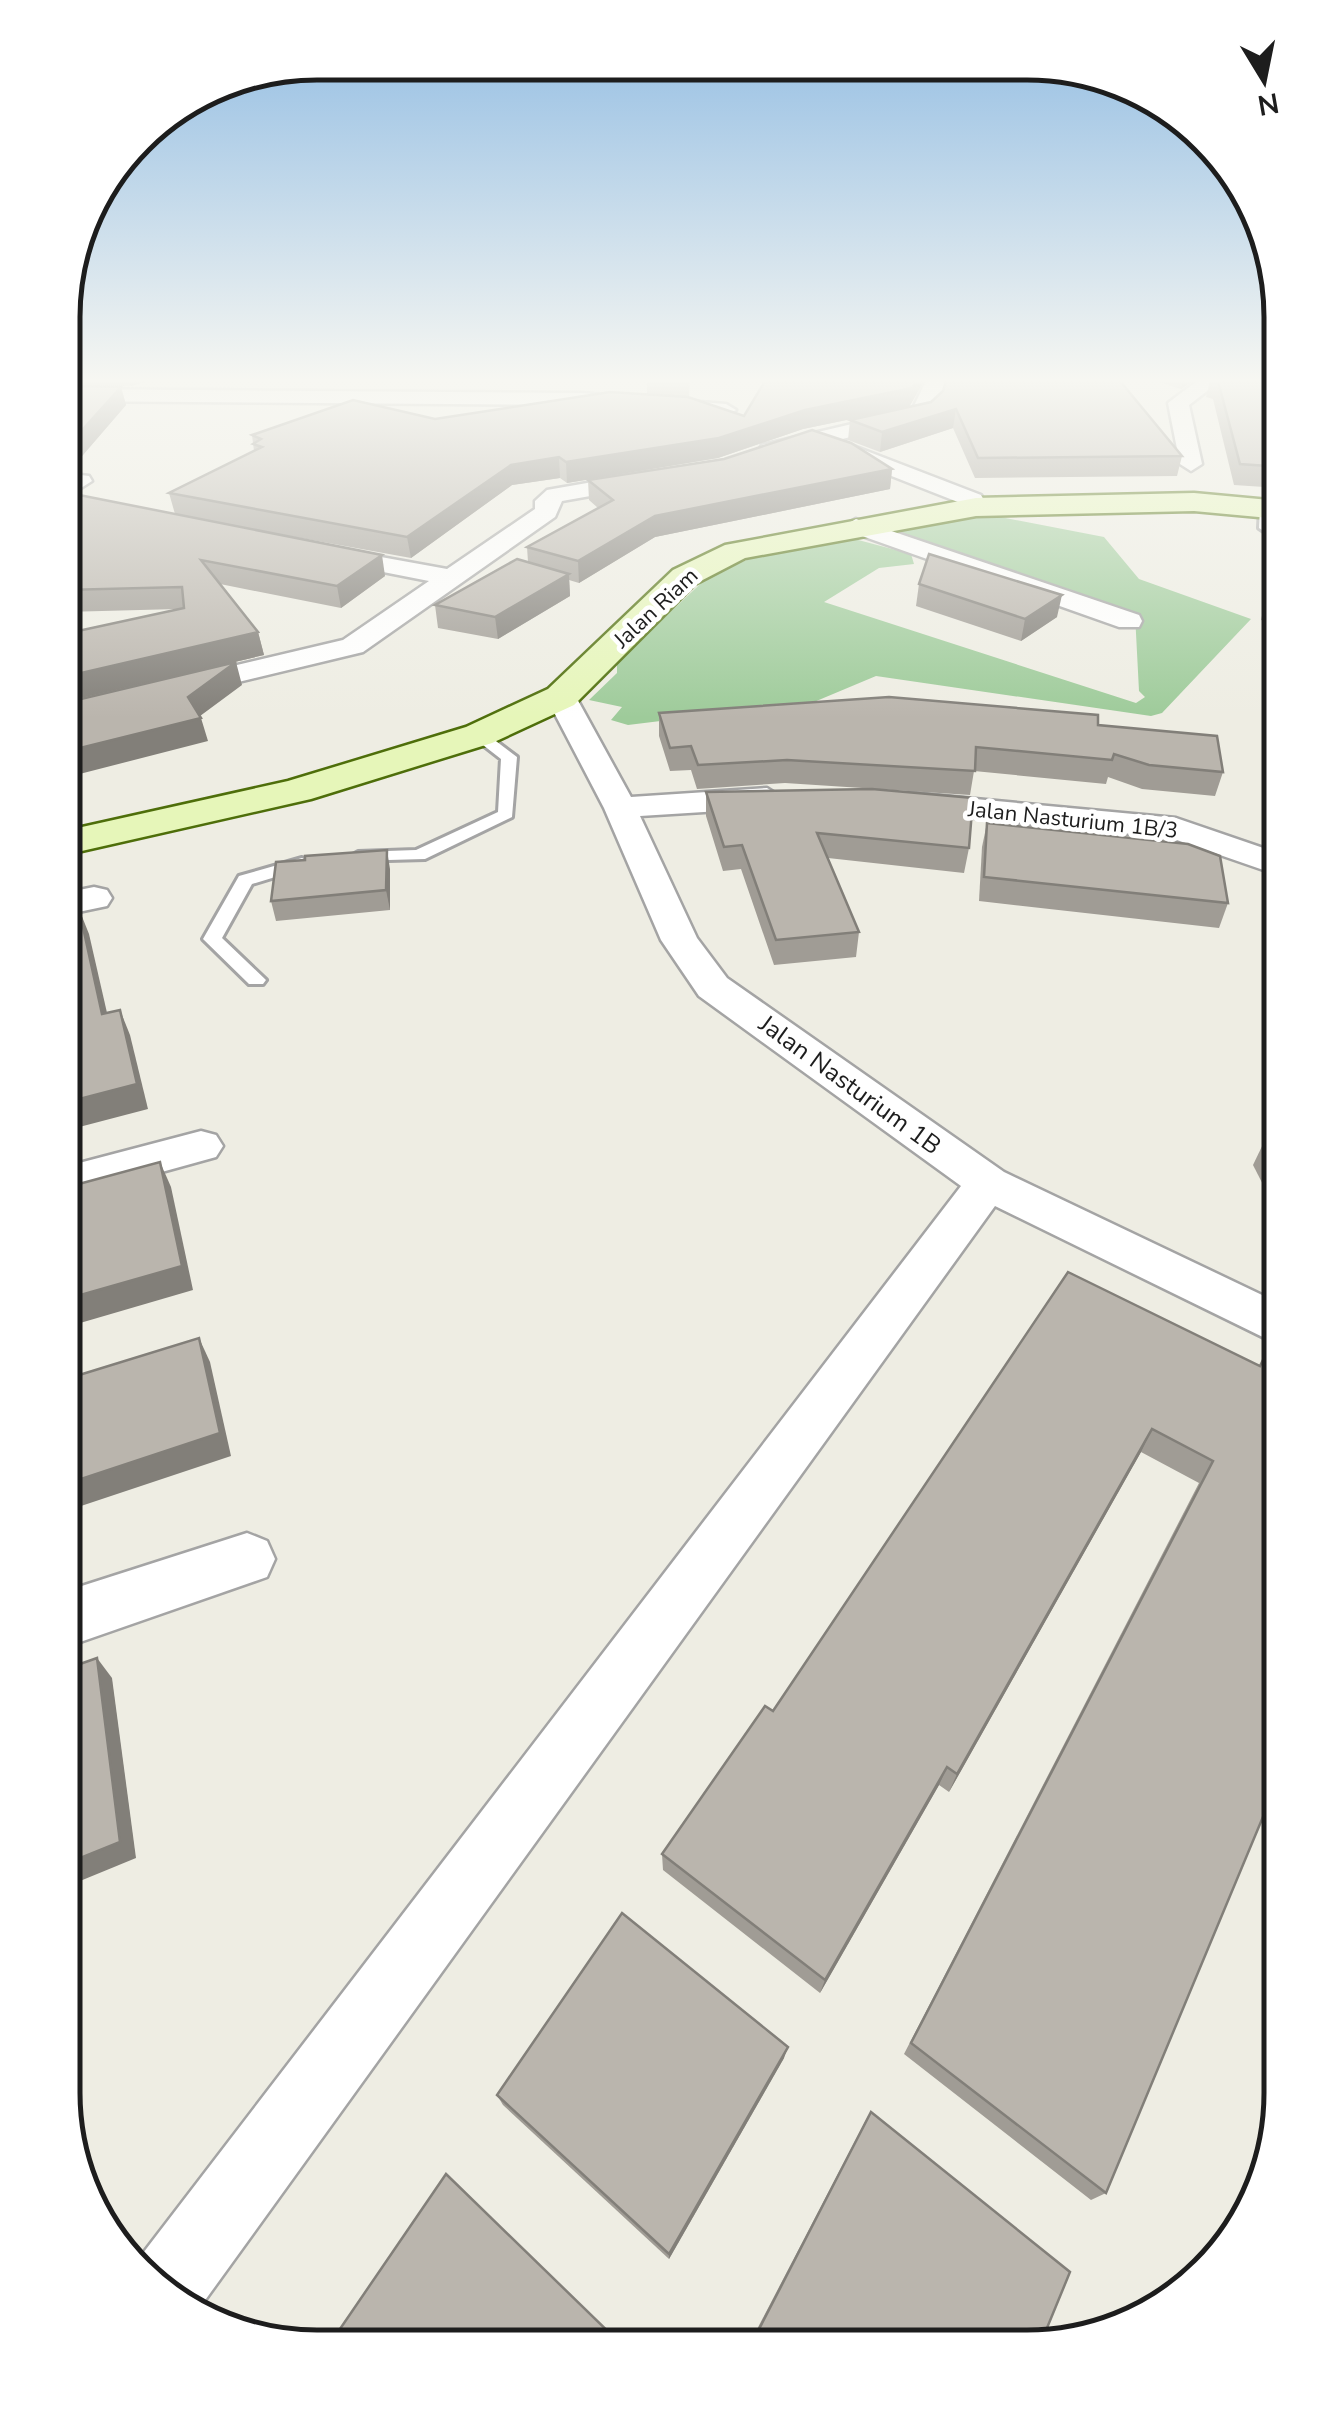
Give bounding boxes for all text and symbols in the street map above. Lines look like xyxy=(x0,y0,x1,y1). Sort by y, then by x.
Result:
north arrow xyxy=(1214,30,1314,130)
text: N xyxy=(1255,83,1282,124)
street label: Jalan Riam xyxy=(606,561,705,656)
street label: Jalan Nasturium 1B/3 xyxy=(966,794,1179,846)
street label: Jalan Nasturium 1B xyxy=(751,1007,948,1163)

